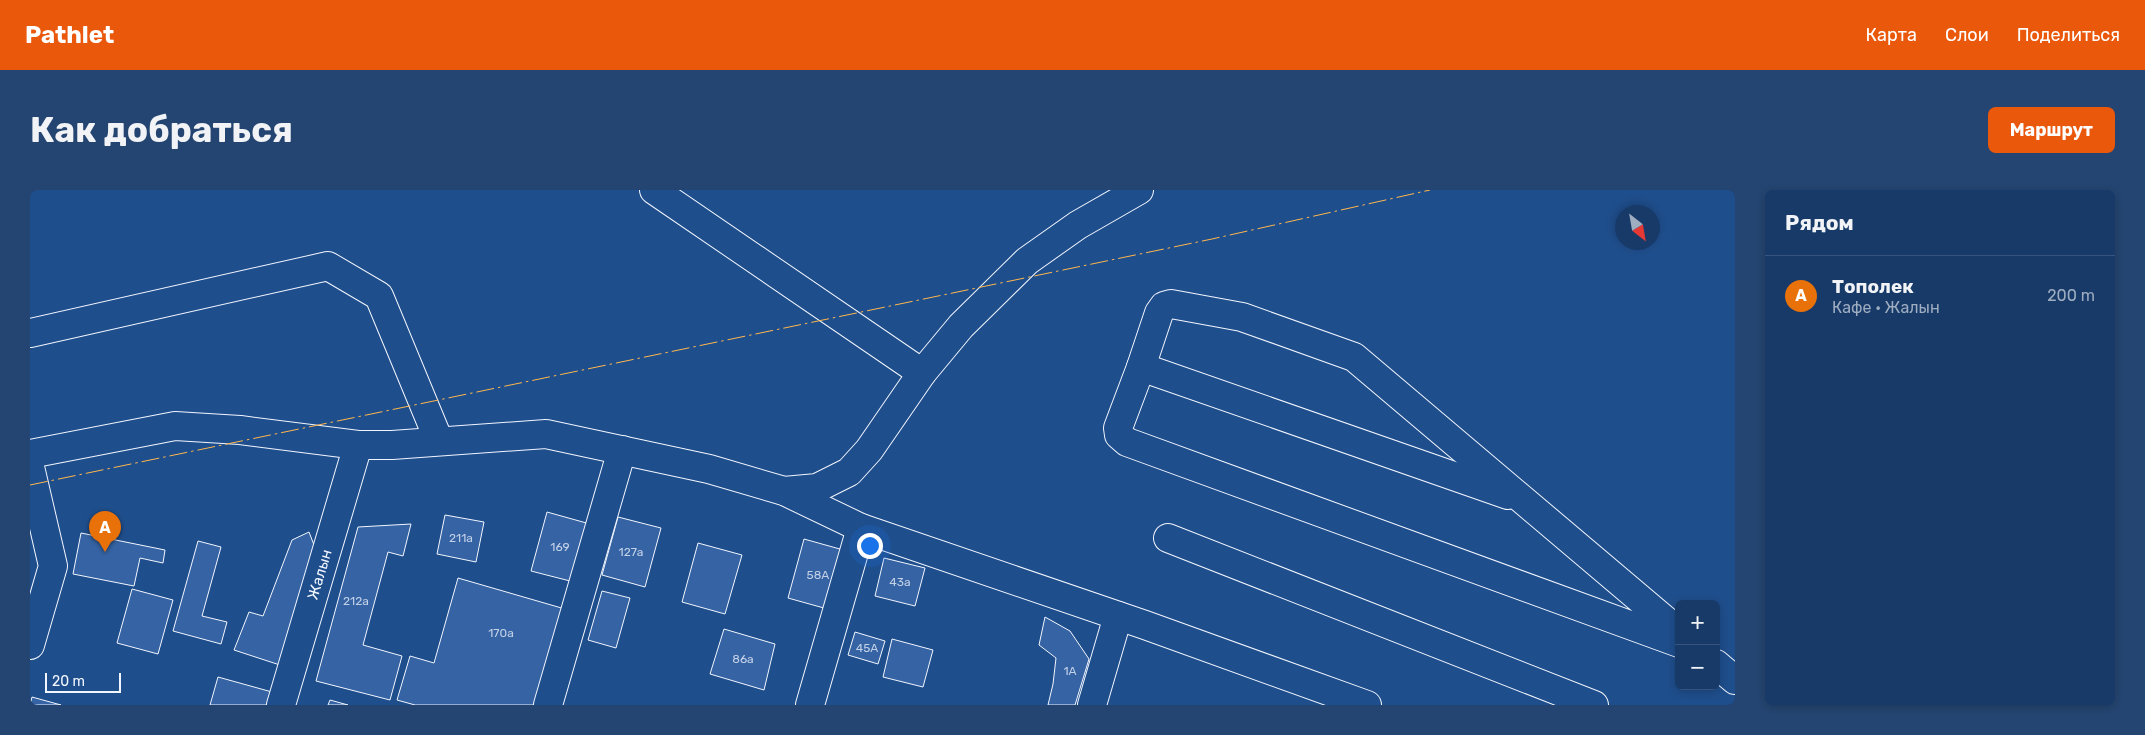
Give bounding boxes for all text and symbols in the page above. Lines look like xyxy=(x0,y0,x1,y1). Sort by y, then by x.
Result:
text: Pathlet xyxy=(25,21,114,49)
text: Карта xyxy=(1866,24,1917,46)
text: Слои xyxy=(1945,24,1989,46)
text: Поделиться xyxy=(2017,24,2120,46)
button: Маршрут xyxy=(1988,107,2115,153)
text: Как добраться xyxy=(30,109,293,151)
north arrow xyxy=(1615,205,1660,250)
text: Рядом xyxy=(1785,210,1854,235)
text: Тополек xyxy=(1832,275,1914,298)
text: A xyxy=(1795,286,1807,305)
text: 200 m xyxy=(2047,286,2095,305)
text: Кафе · Жалын xyxy=(1832,298,1940,317)
pin: A xyxy=(89,511,121,552)
house number: 211а xyxy=(449,531,473,545)
your location xyxy=(857,533,883,559)
house number: 169 xyxy=(550,540,570,554)
house number: 127а xyxy=(619,545,643,559)
street label: Жалын xyxy=(304,547,336,602)
house number: 58А xyxy=(807,568,829,582)
house number: 43а xyxy=(889,575,911,589)
house number: 212а xyxy=(343,594,369,608)
map controls xyxy=(1675,600,1720,690)
button: + xyxy=(1675,600,1720,645)
house number: 170а xyxy=(488,626,514,640)
house number: 45А xyxy=(856,641,878,655)
button: − xyxy=(1675,645,1720,690)
house number: 86а xyxy=(732,652,754,666)
house number: 1А xyxy=(1063,664,1077,678)
scale bar xyxy=(45,670,121,693)
text: 20 m xyxy=(52,673,85,690)

